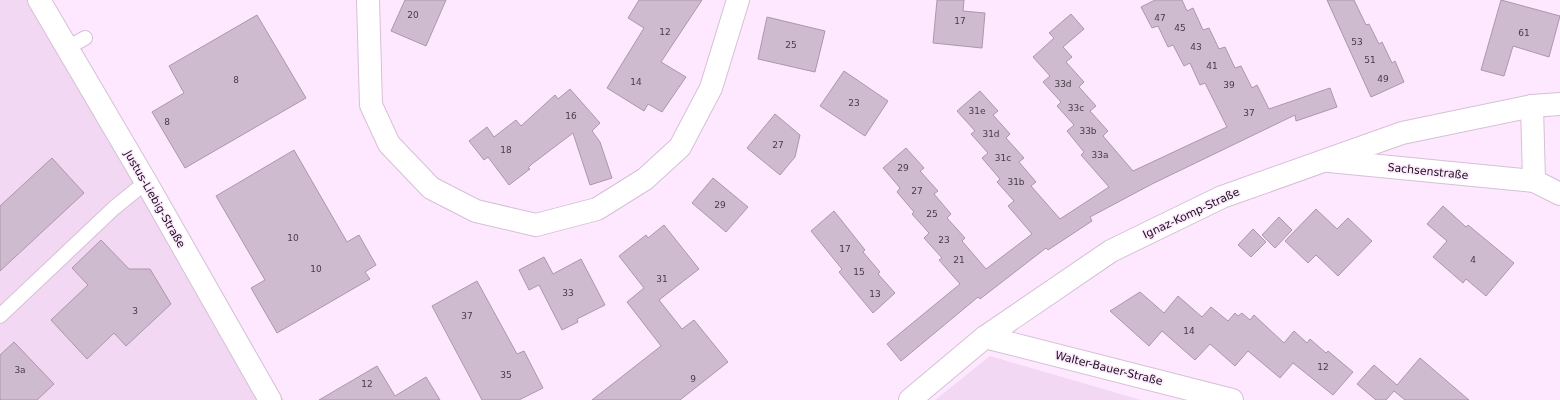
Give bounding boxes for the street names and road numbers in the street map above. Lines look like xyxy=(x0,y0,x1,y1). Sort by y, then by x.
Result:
street label: Justus-Liebig-Straße xyxy=(121,147,188,250)
street label: Sachsenstraße xyxy=(1387,161,1469,182)
street label: Ignaz-Komp-Straße xyxy=(1141,185,1242,242)
street label: Walter-Bauer-Straße xyxy=(1054,349,1164,388)

